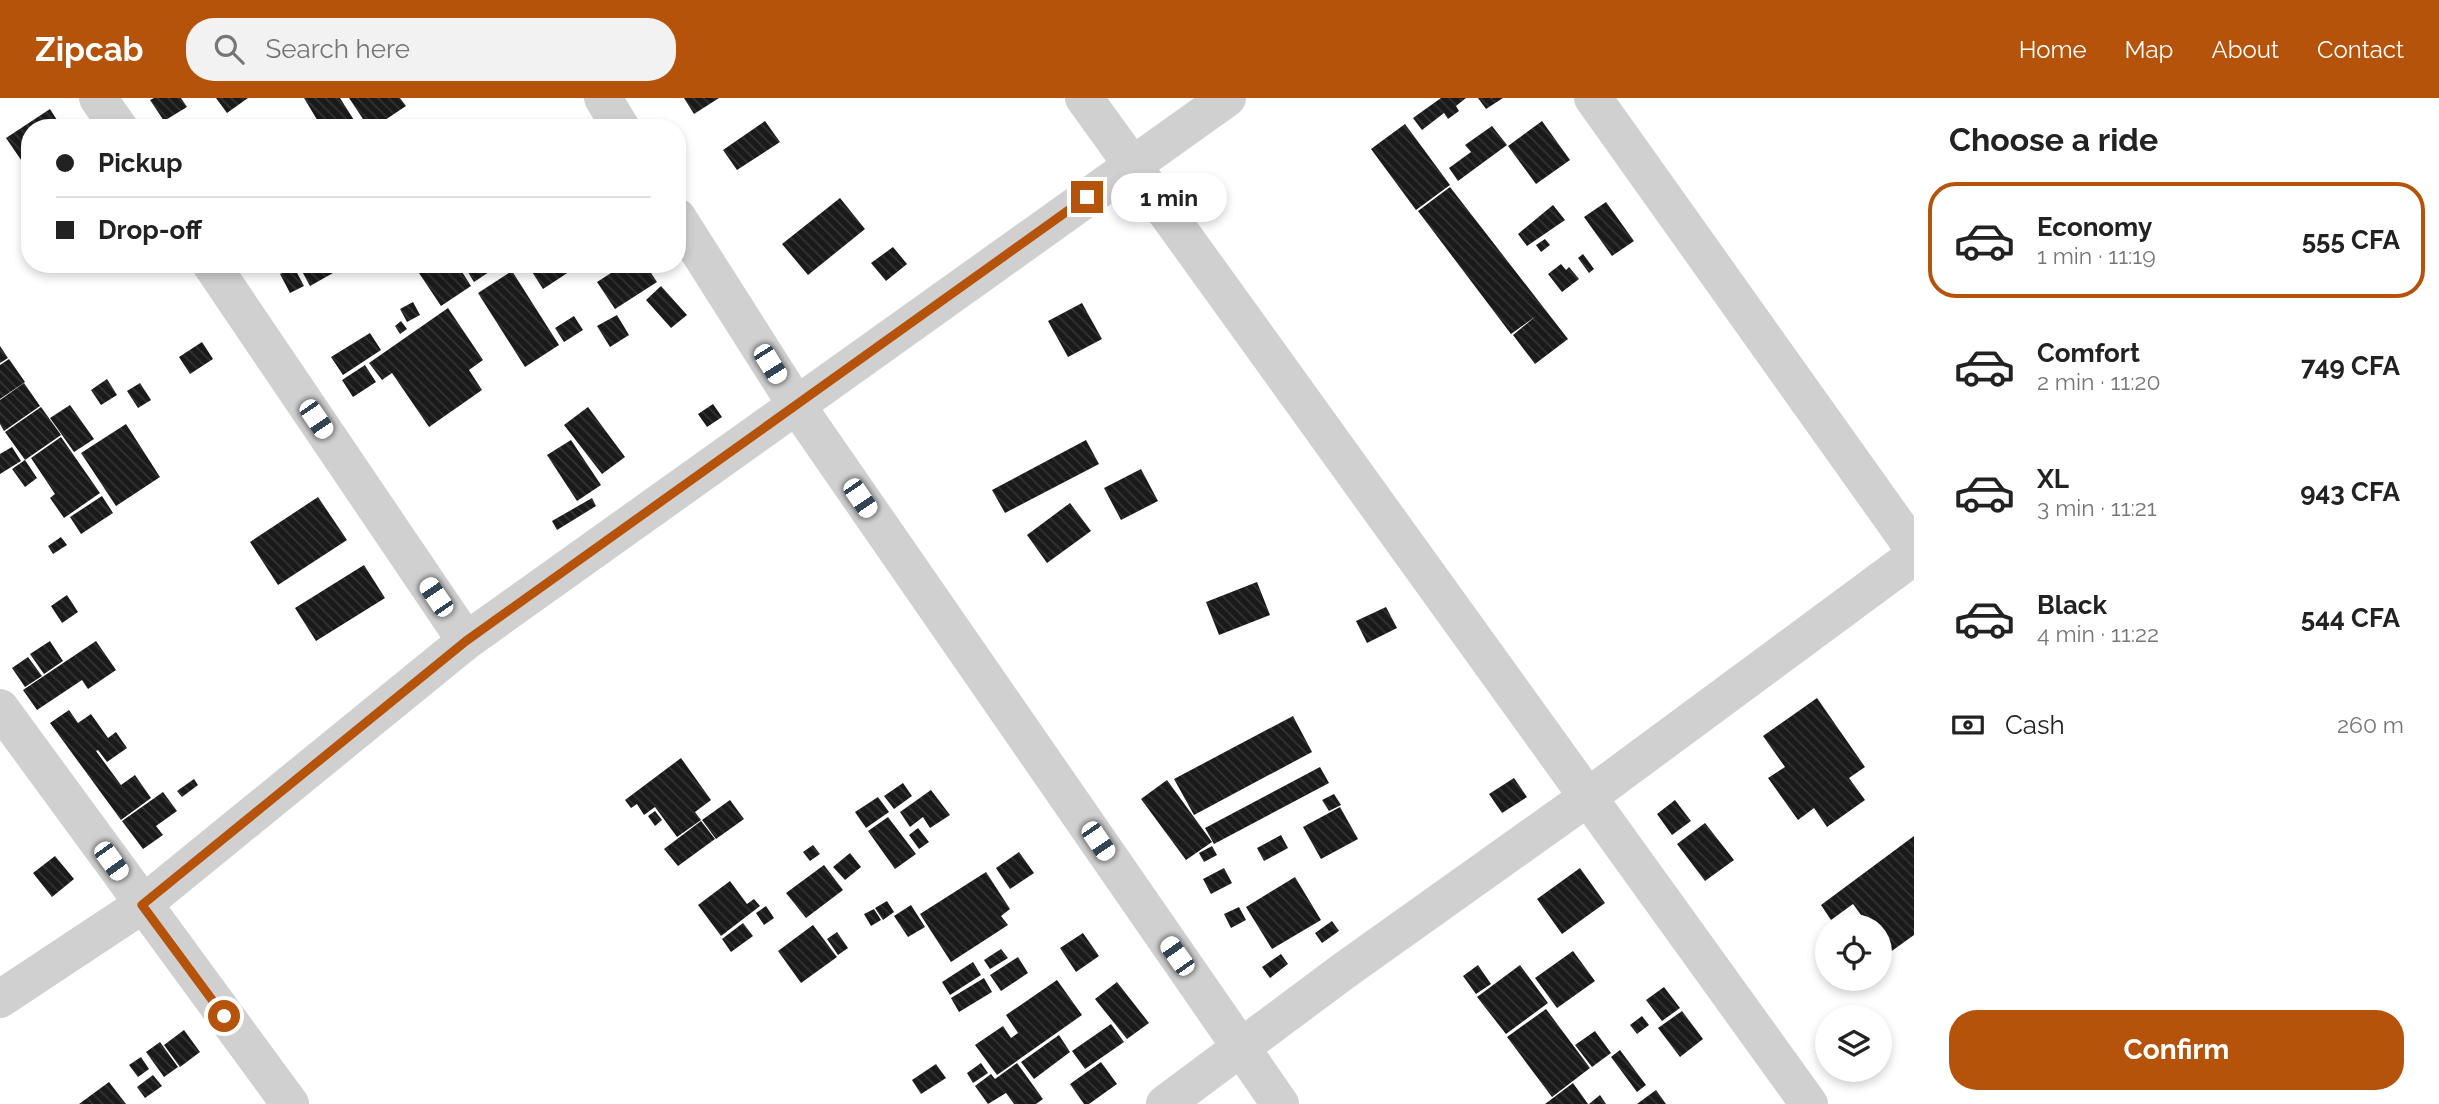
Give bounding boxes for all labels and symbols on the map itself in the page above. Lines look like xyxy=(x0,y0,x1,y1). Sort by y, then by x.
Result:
callout: 1 min xyxy=(1112,172,1227,222)
route end xyxy=(1071,181,1103,213)
car xyxy=(750,341,791,387)
car xyxy=(296,396,337,442)
car xyxy=(840,475,881,521)
car xyxy=(416,574,457,620)
car xyxy=(1078,818,1119,864)
car xyxy=(91,838,132,884)
car xyxy=(1157,933,1198,979)
route start xyxy=(208,1000,240,1032)

